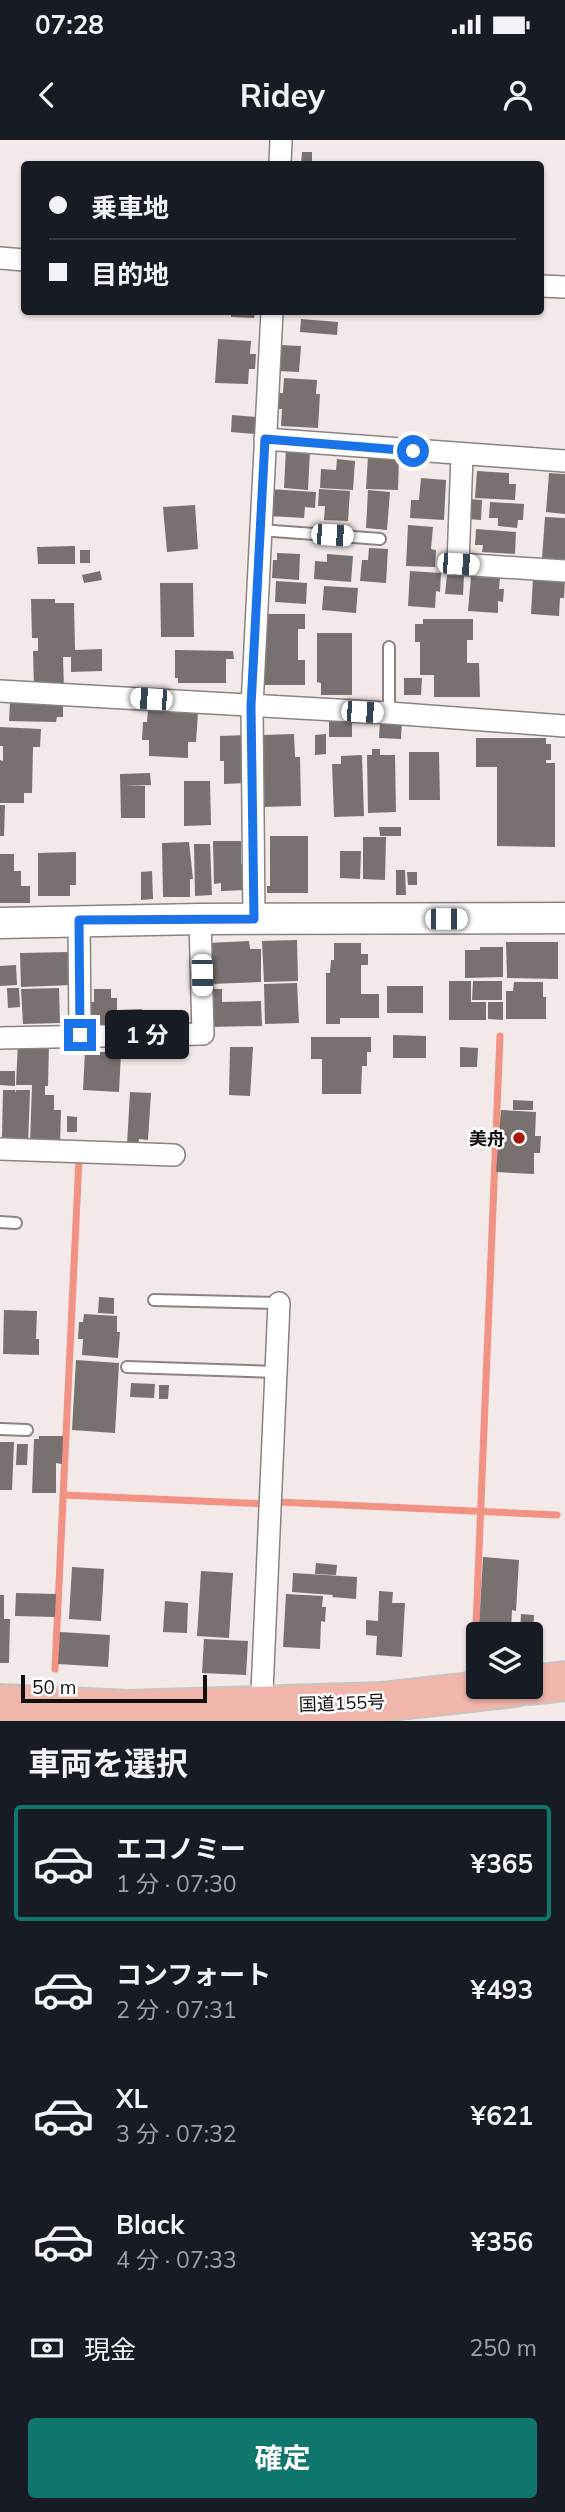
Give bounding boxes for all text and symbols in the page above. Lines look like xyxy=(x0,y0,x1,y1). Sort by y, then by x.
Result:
text: 07:28 xyxy=(35,8,104,41)
text: Ridey xyxy=(240,75,325,115)
icon: back xyxy=(28,76,66,114)
icon: person xyxy=(499,76,537,114)
text: 乗車地 xyxy=(91,191,169,224)
text: 目的地 xyxy=(91,258,169,291)
route start xyxy=(397,435,429,467)
car xyxy=(311,523,354,547)
car xyxy=(437,552,480,576)
car xyxy=(130,687,173,711)
car xyxy=(341,700,384,724)
car xyxy=(426,909,468,930)
car xyxy=(192,954,213,996)
callout: 1 分 xyxy=(104,1010,188,1060)
route end xyxy=(64,1019,96,1051)
text: 1 分 xyxy=(125,1020,169,1049)
place label: 美舟 xyxy=(469,1127,505,1150)
marker: 美舟 xyxy=(511,1130,527,1146)
map controls xyxy=(466,1622,543,1699)
button: layers xyxy=(466,1622,543,1699)
scale bar xyxy=(21,1672,206,1704)
text: 50 m xyxy=(32,1675,76,1699)
street label: 国道155号 xyxy=(298,1690,386,1716)
text: 車両を選択 xyxy=(28,1743,188,1783)
icon: car xyxy=(32,1832,95,1895)
text: エコノミー xyxy=(116,1832,246,1865)
text: ¥365 xyxy=(471,1847,533,1880)
text: 1 分 · 07:30 xyxy=(116,1869,237,1898)
icon: car xyxy=(32,1958,95,2021)
text: コンフォート xyxy=(116,1958,271,1991)
text: ¥493 xyxy=(471,1973,533,2006)
text: 2 分 · 07:31 xyxy=(116,1995,237,2024)
text: XL xyxy=(116,2082,148,2115)
icon: car xyxy=(32,2084,95,2147)
text: ¥621 xyxy=(471,2099,533,2132)
text: 3 分 · 07:32 xyxy=(116,2119,237,2148)
text: Black xyxy=(116,2208,184,2241)
icon: car xyxy=(32,2210,95,2273)
text: ¥356 xyxy=(471,2225,533,2258)
text: 4 分 · 07:33 xyxy=(116,2245,237,2274)
icon: cash xyxy=(28,2329,66,2367)
text: 現金 xyxy=(84,2333,136,2366)
text: 250 m xyxy=(469,2333,537,2362)
button: 確定 xyxy=(28,2418,537,2498)

